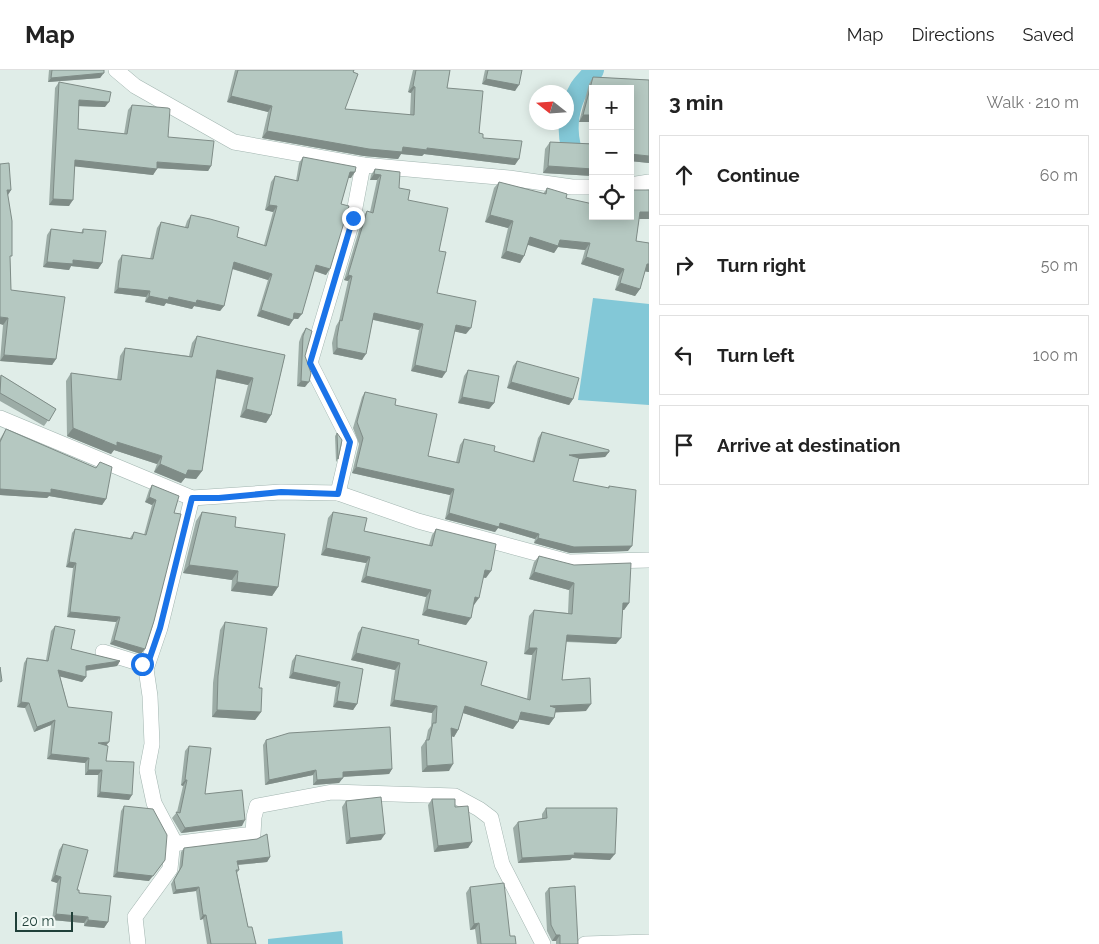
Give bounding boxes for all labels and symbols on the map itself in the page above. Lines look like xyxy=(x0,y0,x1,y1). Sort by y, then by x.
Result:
north arrow xyxy=(529,85,574,130)
route end xyxy=(342,207,365,230)
route start xyxy=(131,653,154,676)
scale bar xyxy=(15,909,72,932)

